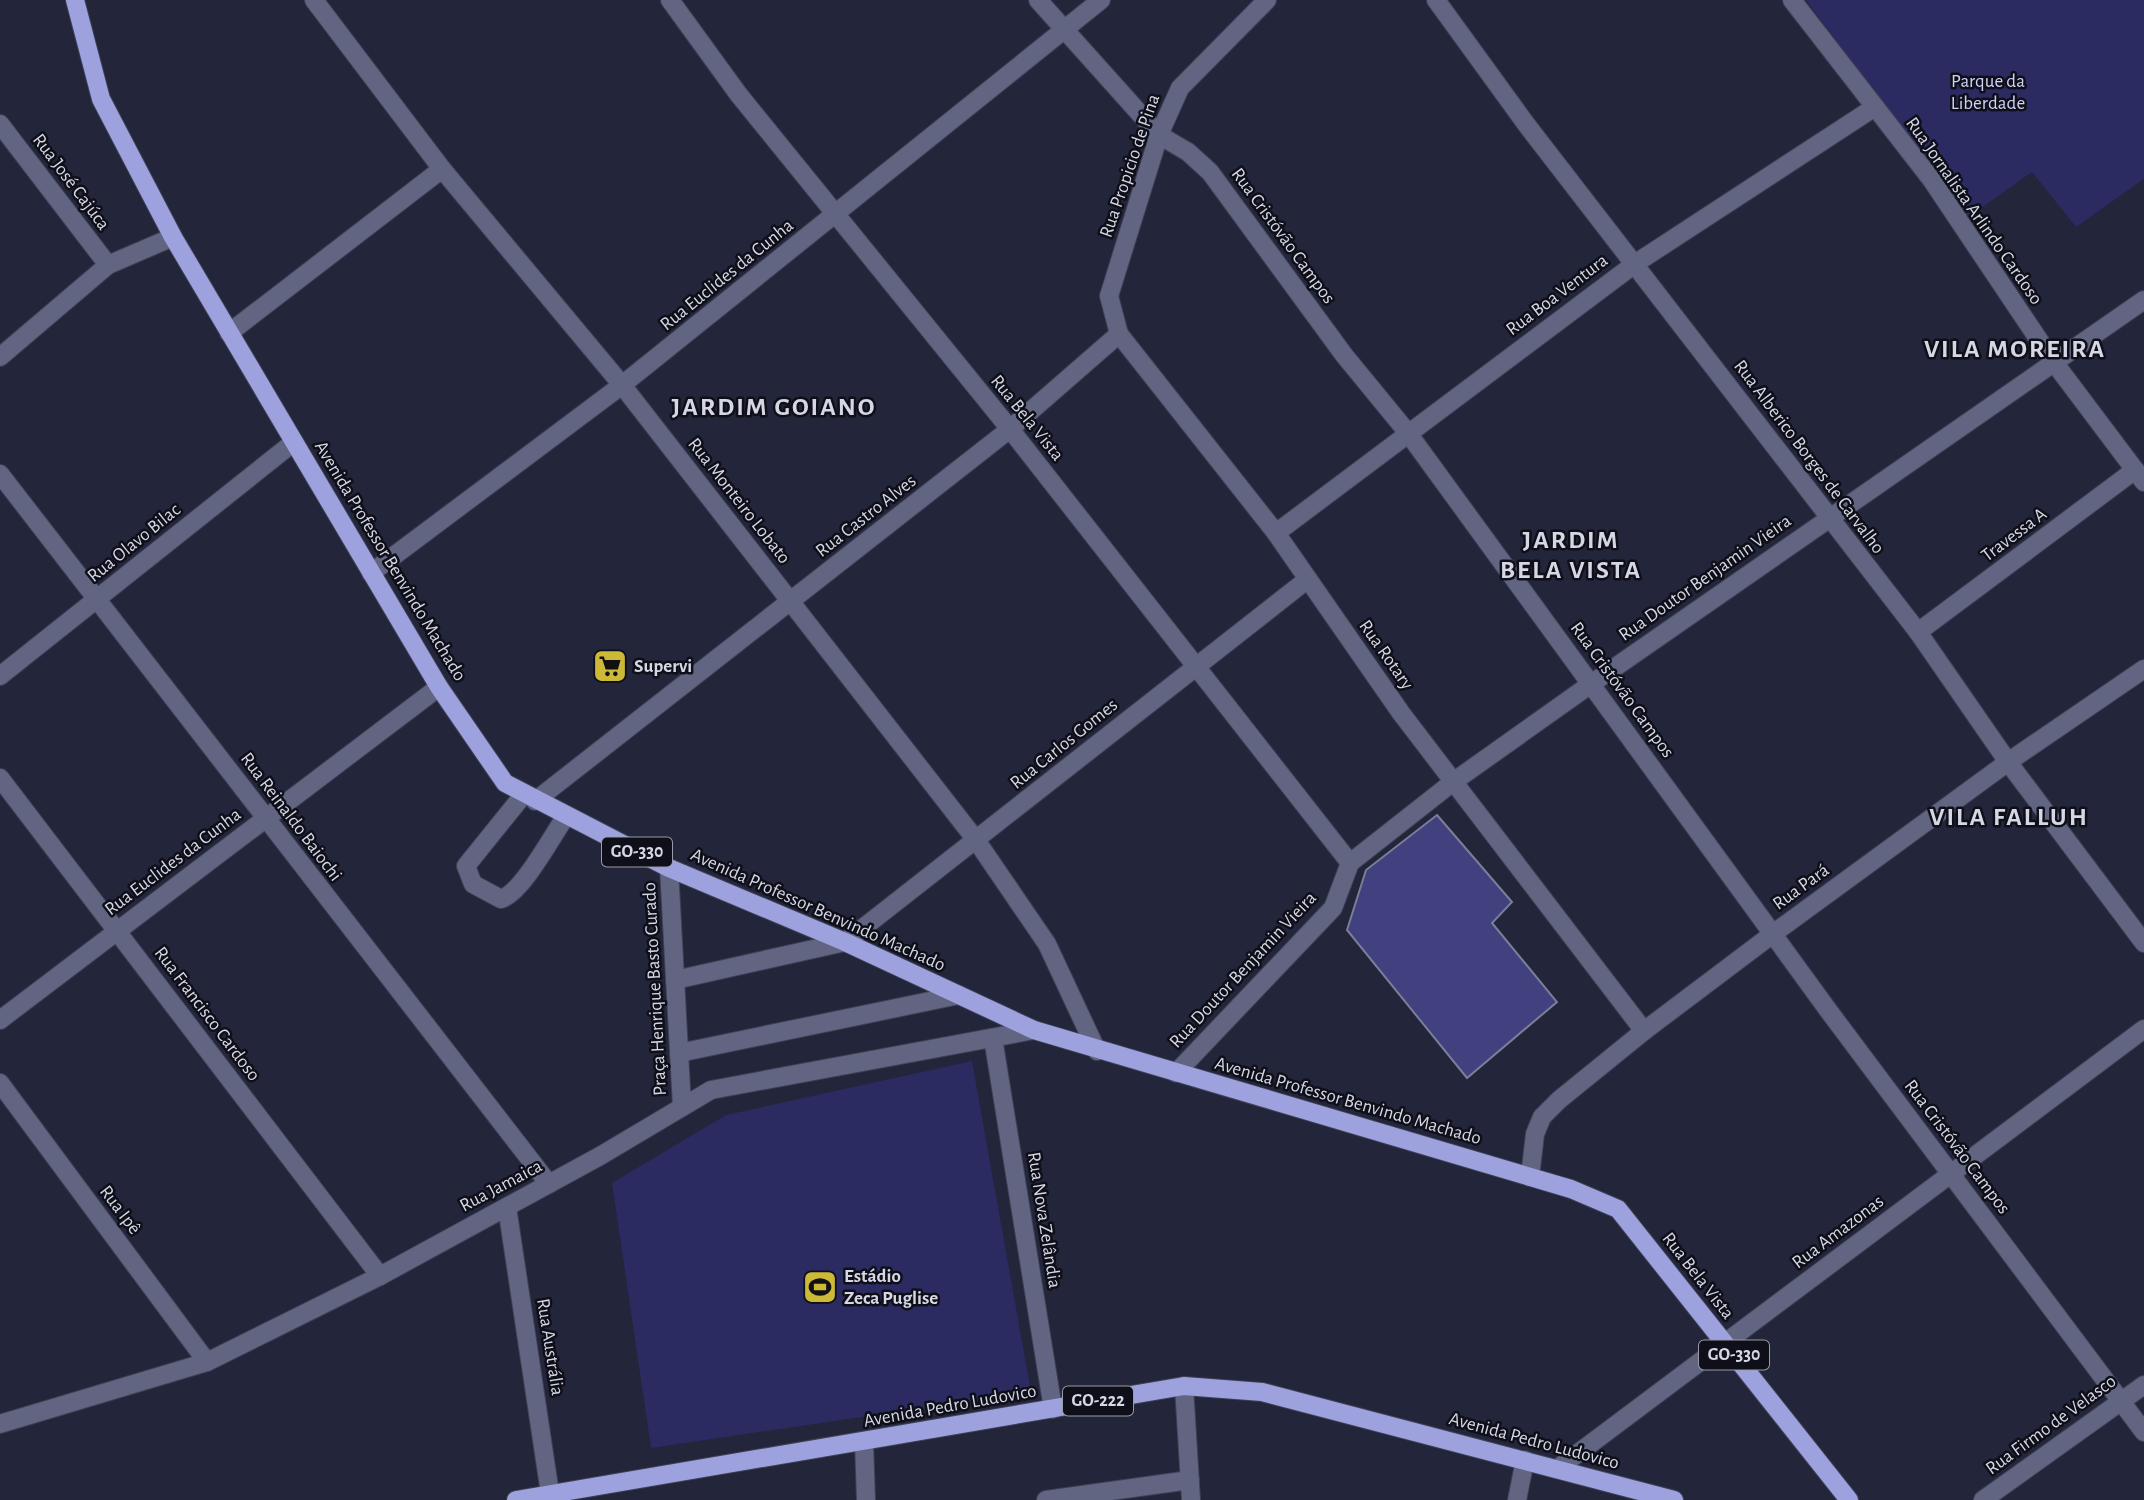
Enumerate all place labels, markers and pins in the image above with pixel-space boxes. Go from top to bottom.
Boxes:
supermarket icon: Supervi [591,647,629,685]
place label: Supervi [634,657,692,676]
place label: Estádio Zeca Puglise [844,1267,938,1308]
sports icon: Estádio Zeca Puglise [801,1268,839,1306]

